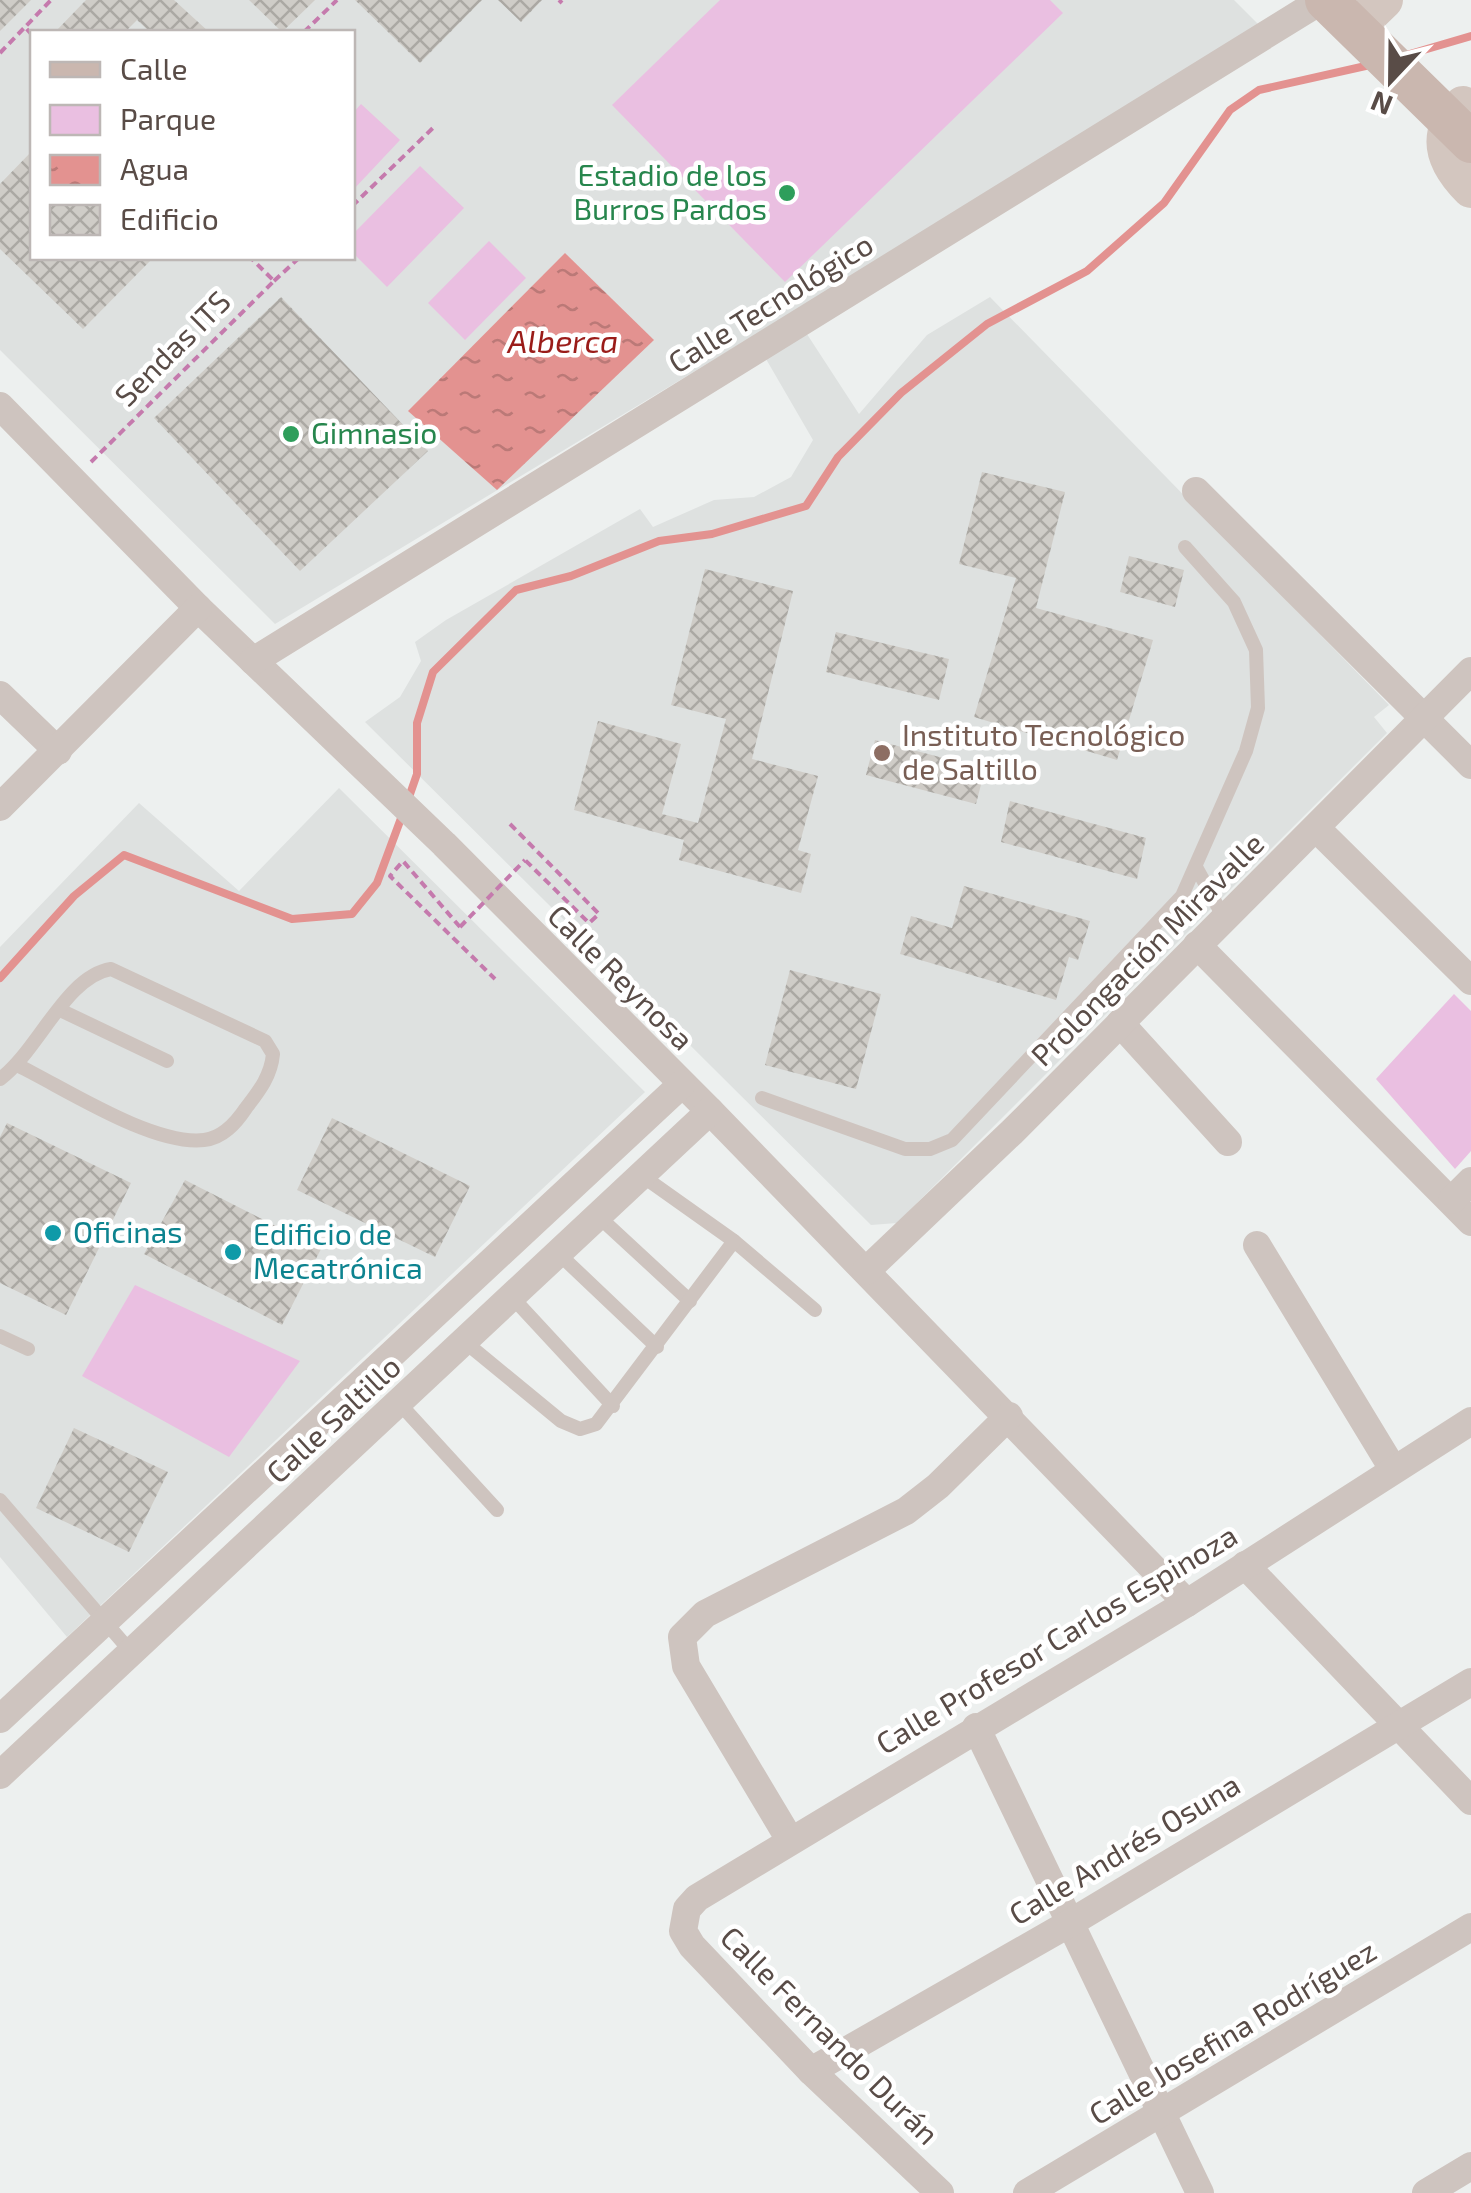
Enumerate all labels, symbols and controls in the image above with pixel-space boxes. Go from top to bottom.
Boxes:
legend [30,30,355,260]
north arrow [1341,30,1441,130]
text: Calle [120,50,188,86]
text: N [1366,85,1397,124]
text: Parque [120,100,216,136]
text: Agua [120,150,189,186]
place label: Estadio de los Burros Pardos [573,156,767,226]
marker: Estadio de los Burros Pardos [776,182,798,204]
text: Edificio [120,200,219,236]
street label: Calle Tecnológico [661,225,879,380]
street label: Sendas ITS [106,282,237,413]
water label: Alberca [507,321,618,359]
place label: Gimnasio [311,414,437,450]
marker: Gimnasio [280,423,302,445]
place label: Instituto Tecnológico de Saltillo [902,716,1185,786]
marker: Instituto Tecnológico de Saltillo [871,742,893,764]
street label: Prolongación Miravalle [1023,825,1271,1073]
street label: Calle Reynosa [541,896,702,1057]
place label: Oficinas [73,1213,182,1249]
place label: Edificio de Mecatrónica [253,1215,423,1285]
marker: Oficinas [42,1222,64,1244]
marker: Edificio de Mecatrónica [222,1241,244,1263]
street label: Calle Saltillo [258,1347,407,1490]
street label: Calle Profesor Carlos Espinoza [869,1516,1243,1761]
street label: Calle Andrés Osuna [1002,1765,1246,1931]
street label: Calle Fernando Durán [714,1918,947,2151]
street label: Calle Josefina Rodríguez [1082,1931,1382,2131]

